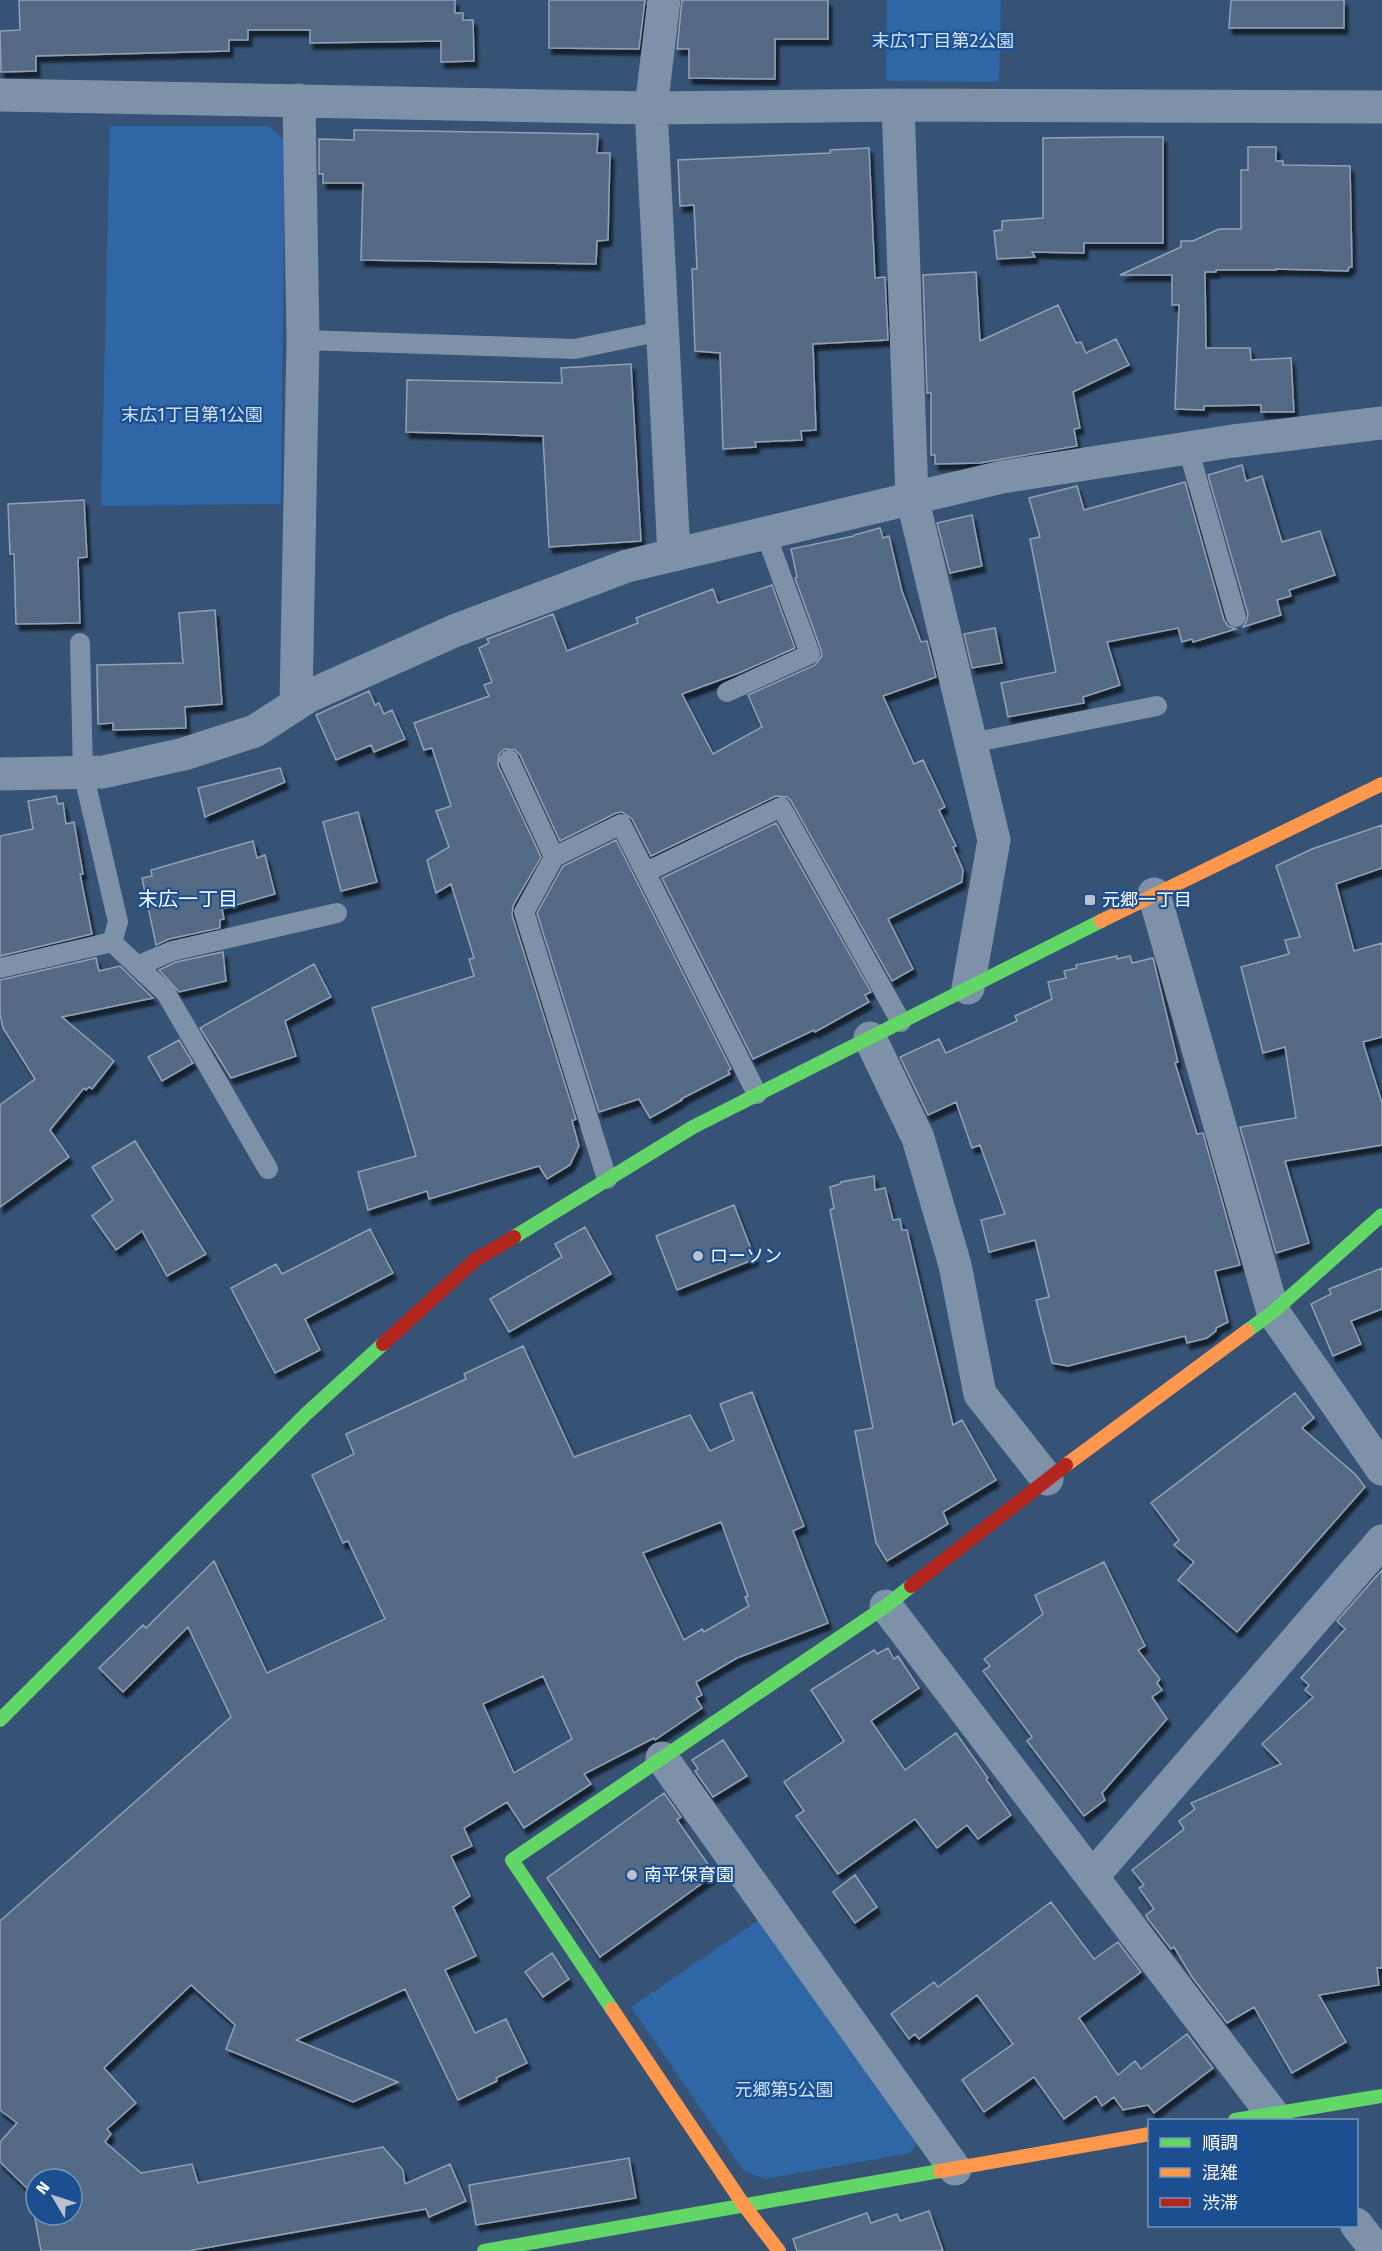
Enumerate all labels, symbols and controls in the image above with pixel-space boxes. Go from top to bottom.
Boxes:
park label: 末広1丁目第2公園 [872,30,1014,52]
park label: 末広1丁目第1公園 [121,404,263,426]
district label: 末広一丁目 [138,887,238,911]
place label: 元郷一丁目 [1102,889,1192,911]
marker: 元郷一丁目 [1083,893,1097,907]
place label: ローソン [710,1245,782,1267]
marker: ローソン [691,1249,705,1263]
place label: 南平保育園 [644,1864,734,1886]
marker: 南平保育園 [625,1868,639,1882]
park label: 元郷第5公園 [734,2079,834,2101]
legend [1148,2119,1358,2227]
text: 順調 [1202,2132,1238,2154]
text: 混雑 [1202,2162,1238,2184]
north arrow [24,2167,84,2227]
text: N [32,2178,53,2198]
text: 渋滞 [1202,2192,1238,2214]

